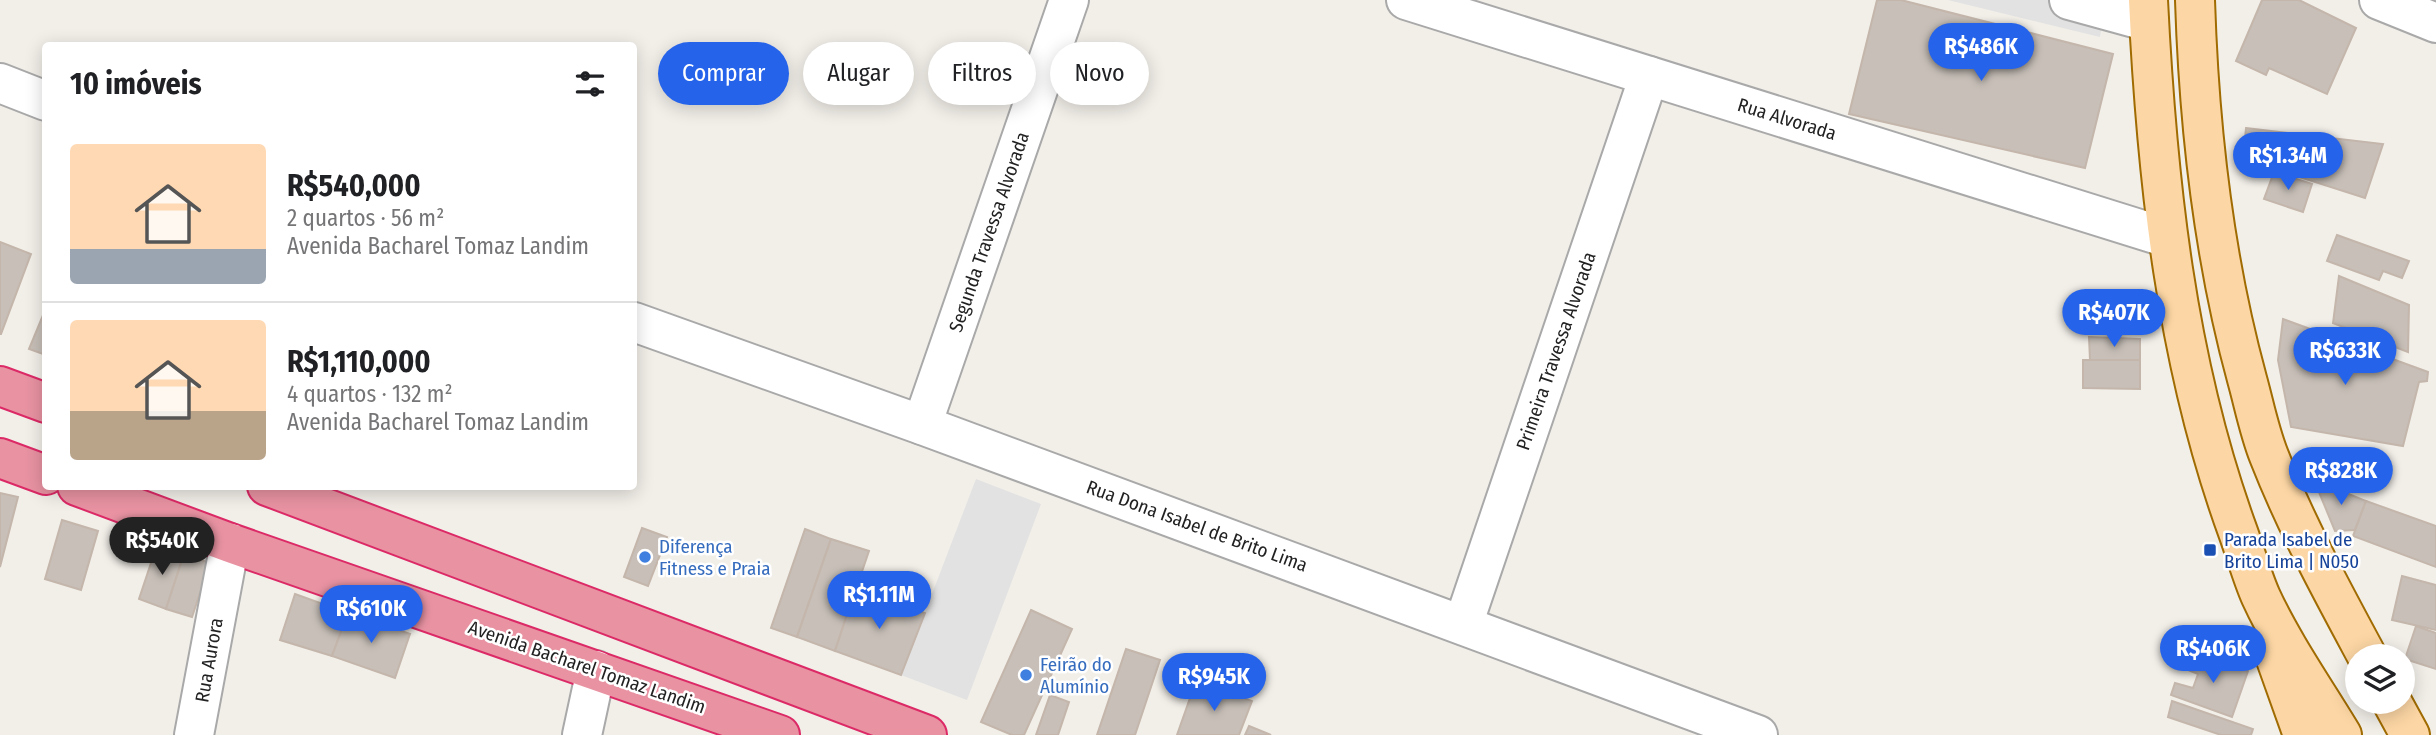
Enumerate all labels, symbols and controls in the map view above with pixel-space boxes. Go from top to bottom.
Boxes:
pin: R$486K [1924,24,2038,83]
text: R$486K [1944,32,2018,60]
chip: Comprar [658,42,789,105]
chip: Alugar [803,42,914,105]
chip: Filtros [928,42,1036,105]
chip: Novo [1050,42,1149,105]
icon: filters [571,65,609,103]
text: 10 imóveis [70,66,202,102]
street label: Rua Alvorada [1735,93,1839,145]
street label: Segunda Travessa Alvorada [944,129,1034,335]
pin: R$1.34M [2223,132,2353,192]
text: R$1.34M [2249,141,2327,169]
text: R$540,000 [287,168,421,204]
icon: home [126,172,210,256]
text: 2 quartos · 56 m² [287,204,444,232]
text: Avenida Bacharel Tomaz Landim [287,232,589,260]
street label: Primeira Travessa Alvorada [1511,249,1601,453]
pin: R$407K [2057,290,2171,349]
text: R$407K [2078,298,2150,326]
pin: R$633K [2288,328,2402,387]
text: R$633K [2309,336,2381,364]
text: R$1,110,000 [287,344,431,380]
icon: home [126,348,210,432]
text: 4 quartos · 132 m² [287,380,453,408]
text: Avenida Bacharel Tomaz Landim [287,408,589,436]
pin: R$828K [2284,448,2398,507]
text: R$828K [2305,456,2377,484]
street label: Rua Dona Isabel de Brito Lima [1083,475,1311,577]
pin: R$540K [105,518,219,577]
text: R$540K [125,526,199,554]
place label: Parada Isabel de Brito Lima | N050 [2224,528,2359,573]
place label: Diferença Fitness e Praia [659,535,770,580]
marker: Parada Isabel de Brito Lima | N050 [2202,542,2218,558]
marker: Diferença Fitness e Praia [637,549,653,565]
pin: R$1.11M [814,572,944,631]
text: R$1.11M [843,580,915,608]
pin: R$610K [314,586,428,645]
text: R$610K [336,594,406,622]
street label: Rua Aurora [190,616,228,704]
street label: Avenida Bacharel Tomaz Landim [465,616,709,718]
pin: R$406K [2156,626,2270,685]
text: R$406K [2176,634,2250,662]
map controls [2345,644,2415,714]
button: layers [2345,644,2415,714]
place label: Feirão do Alumínio [1040,653,1112,698]
pin: R$945K [1157,654,1271,713]
text: R$945K [1178,662,1250,690]
marker: Feirão do Alumínio [1018,667,1034,683]

